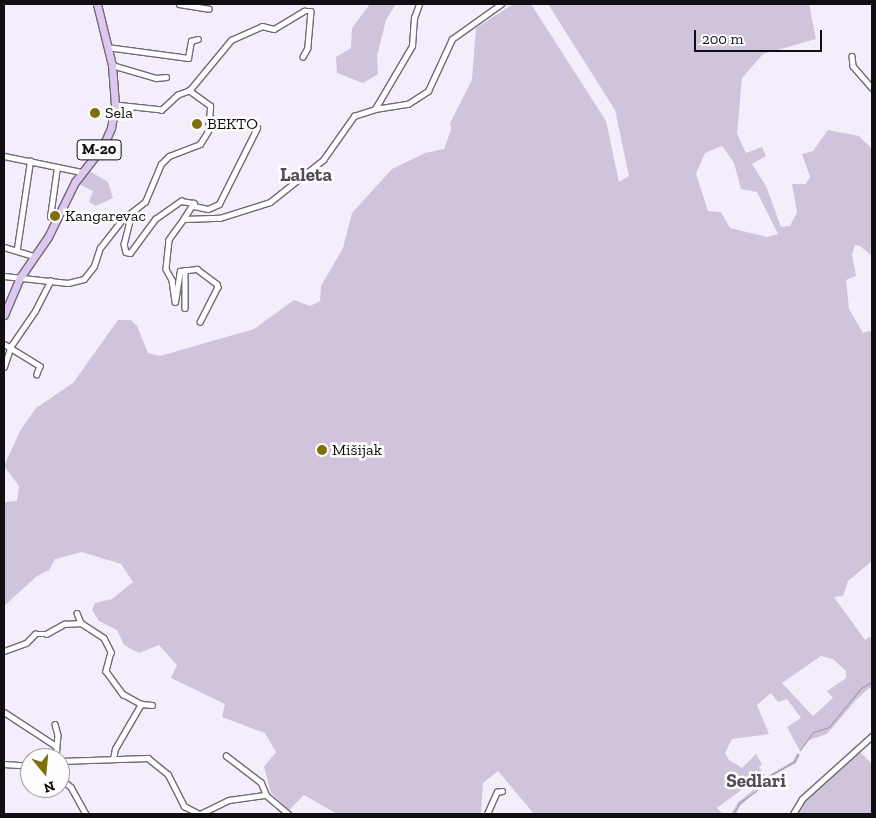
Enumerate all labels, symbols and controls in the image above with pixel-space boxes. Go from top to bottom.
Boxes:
scale bar [696,20,824,52]
text: 200 m [702,30,743,48]
place label: Sela [105,103,133,123]
marker: Sela [89,107,101,119]
place label: BEKTO [207,114,258,134]
marker: BEKTO [191,118,203,130]
road number: M-20 [76,138,122,162]
district label: Laleta [280,164,332,186]
place label: Kangarevac [65,206,146,226]
marker: Kangarevac [49,210,61,222]
place label: Mišijak [332,440,382,460]
marker: Mišijak [316,444,328,456]
north arrow [20,748,70,798]
district label: Sedlari [726,770,786,792]
text: N [42,777,57,797]

